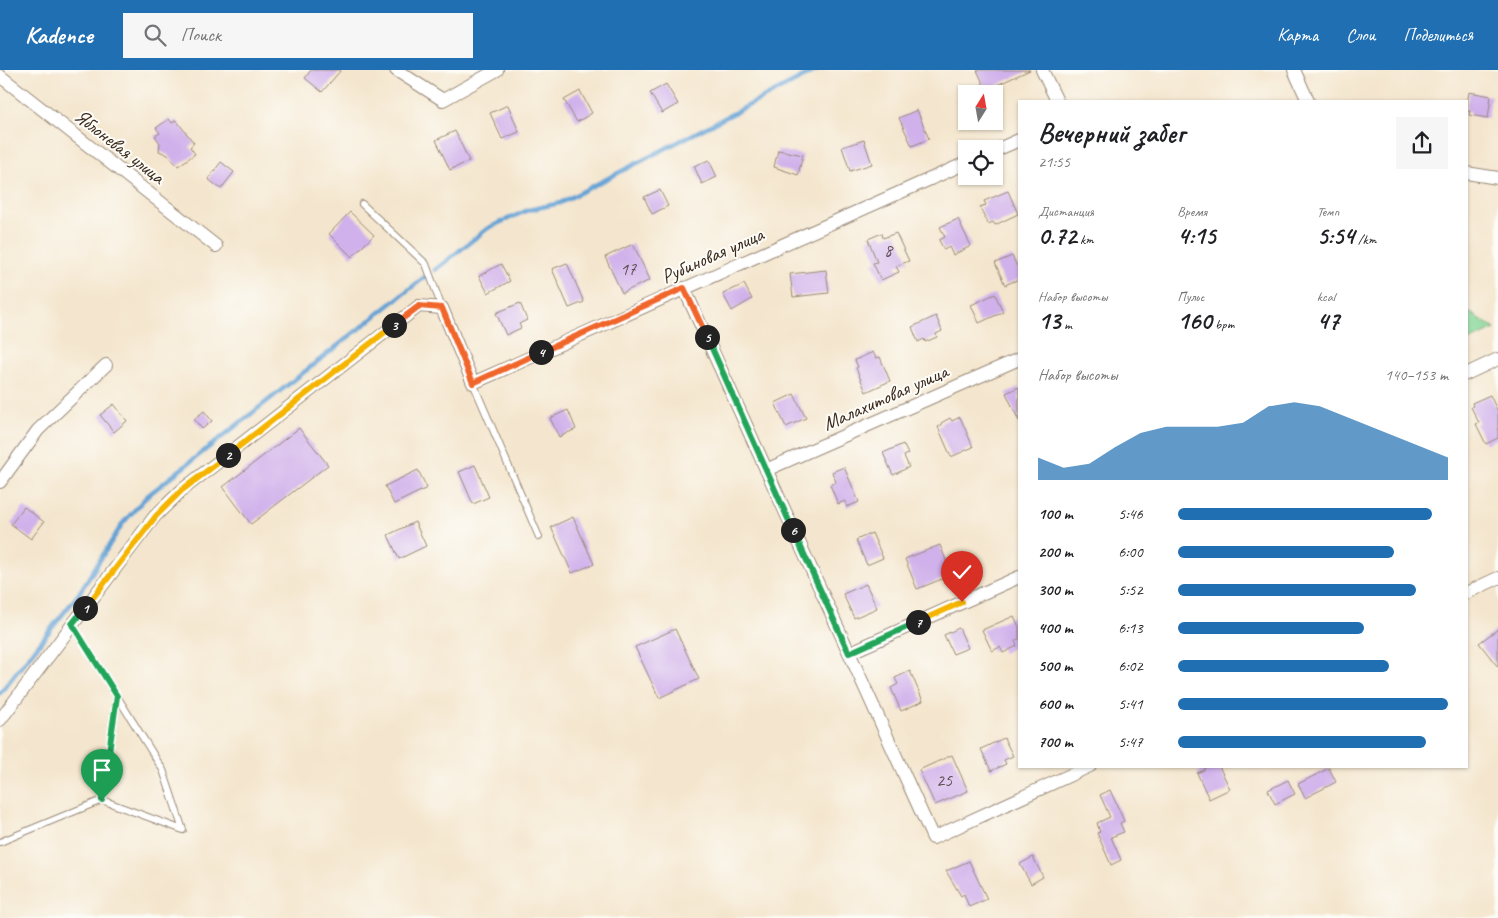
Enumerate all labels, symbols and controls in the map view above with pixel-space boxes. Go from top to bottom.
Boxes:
search box [123,13,473,58]
text: Kadence [25,20,93,50]
icon: search [141,21,169,49]
text: Поиск [181,23,221,47]
text: Карта [1277,24,1318,46]
text: Слои [1346,24,1375,46]
text: Поделиться [1403,24,1473,46]
north arrow [958,85,1002,130]
map controls [958,85,1003,185]
street label: Яблоневая улица [70,103,171,190]
text: Вечерний забег [1038,115,1185,150]
button: share [1396,117,1448,169]
button: locate [958,140,1003,185]
text: 21:55 [1038,152,1070,172]
text: Дистанция [1038,203,1094,220]
text: Время [1177,203,1207,220]
text: Темп [1317,203,1339,220]
text: 0.72 [1038,220,1077,252]
text: 4:15 [1177,220,1216,252]
text: 5:54 [1317,220,1355,252]
street label: Рубиновая улица [657,221,769,289]
text: km [1077,231,1094,248]
text: /km [1355,231,1376,248]
house number: 8 [884,239,894,261]
house number: 17 [620,258,637,280]
text: Набор высоты [1038,288,1107,305]
text: Пульс [1177,288,1204,305]
text: kcal [1317,288,1335,305]
text: 13 [1038,305,1061,337]
text: 160 [1177,305,1212,337]
text: 47 [1317,305,1339,337]
pin: 3 [382,312,406,338]
text: m [1061,316,1072,333]
text: bpm [1212,316,1234,333]
text: 3 [391,317,398,334]
pin: 5 [694,324,720,350]
text: 5 [704,329,711,346]
pin: 4 [528,340,554,364]
text: 4 [538,344,545,361]
street label: Малахитовая улица [819,358,953,436]
text: Набор высоты [1038,365,1117,385]
text: 140–153 m [1385,365,1448,385]
pin: 2 [216,442,240,468]
text: 2 [225,447,232,464]
text: 100 m [1038,504,1073,524]
text: 5:46 [1118,504,1143,524]
pin: 6 [780,518,806,542]
text: 6 [790,522,797,539]
text: 200 m [1038,542,1073,562]
text: 6:00 [1118,542,1143,562]
pin [941,551,983,602]
icon: check [948,558,976,586]
text: 300 m [1038,580,1073,600]
text: 5:52 [1118,580,1143,600]
pin: 1 [72,596,98,620]
text: 1 [82,600,89,617]
pin: 7 [906,610,930,634]
text: 7 [915,614,922,631]
text: 400 m [1038,618,1073,638]
text: 6:13 [1118,618,1143,638]
text: 500 m [1038,656,1072,676]
text: 6:02 [1118,656,1143,676]
text: 600 m [1038,694,1073,714]
text: 5:41 [1118,694,1143,714]
text: 700 m [1038,732,1073,752]
text: 5:47 [1118,732,1143,752]
pin [81,749,123,800]
icon: arrive [88,756,116,784]
house number: 25 [936,769,953,791]

